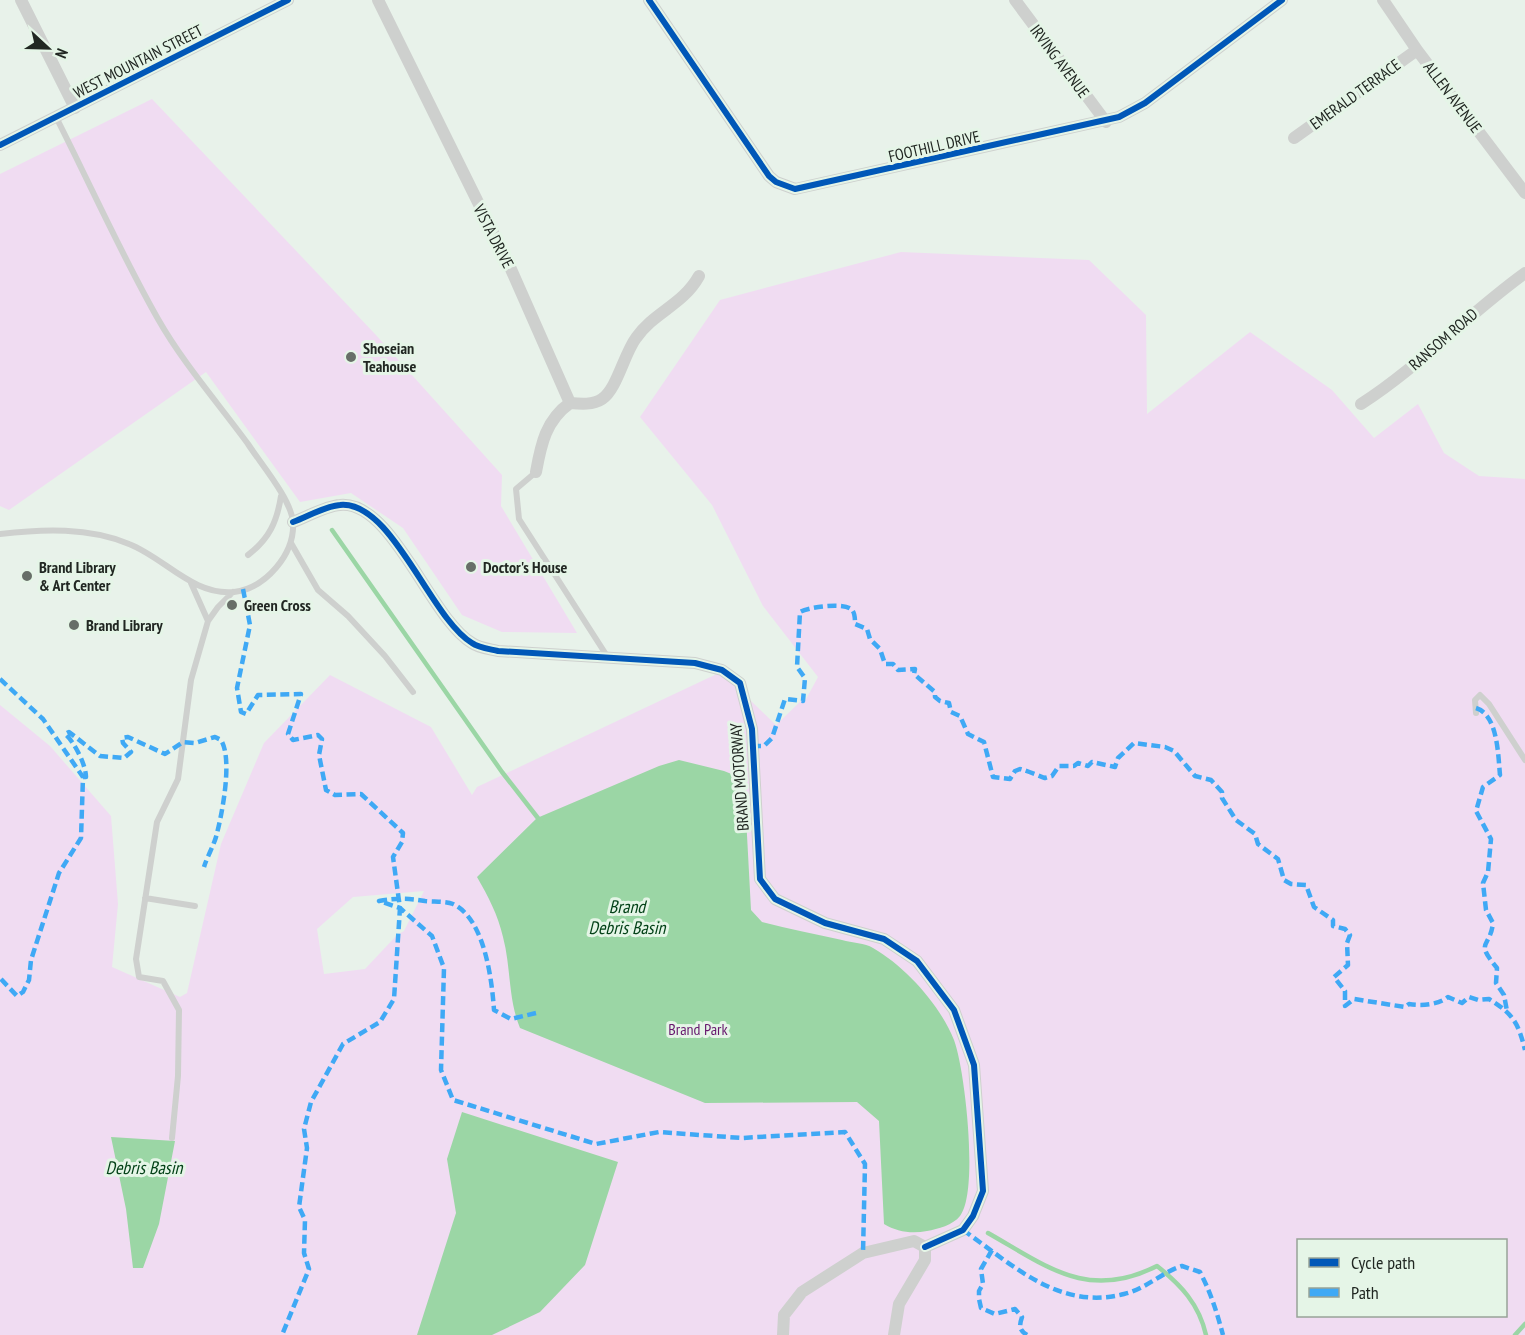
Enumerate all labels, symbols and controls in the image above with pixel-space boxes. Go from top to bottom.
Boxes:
north arrow [18,18,78,78]
street label: WEST MOUNTAIN STREET [70,20,206,102]
street label: IRVING AVENUE [1026,20,1094,102]
text: N [51,46,73,61]
street label: EMERALD TERRACE [1306,54,1404,134]
street label: ALLEN AVENUE [1420,57,1486,137]
street label: FOOTHILL DRIVE [886,126,982,166]
street label: VISTA DRIVE [469,200,519,271]
street label: RANSOM ROAD [1405,304,1481,374]
place label: Shoseian Teahouse [363,338,416,376]
marker: Shoseian Teahouse [344,350,358,364]
place label: Brand Library & Art Center [39,557,116,595]
place label: Doctor's House [483,557,567,577]
marker: Doctor's House [464,560,478,574]
marker: Brand Library & Art Center [20,569,34,583]
place label: Green Cross [244,595,311,615]
marker: Green Cross [225,598,239,612]
place label: Brand Library [86,615,163,635]
marker: Brand Library [67,618,81,632]
street label: BRAND MOTORWAY [725,722,753,832]
water label: Brand Debris Basin [588,895,667,939]
park label: Brand Park [668,1019,729,1039]
water label: Debris Basin [105,1156,184,1179]
legend [1297,1239,1507,1317]
text: Cycle path [1351,1251,1415,1274]
text: Path [1351,1281,1379,1304]

